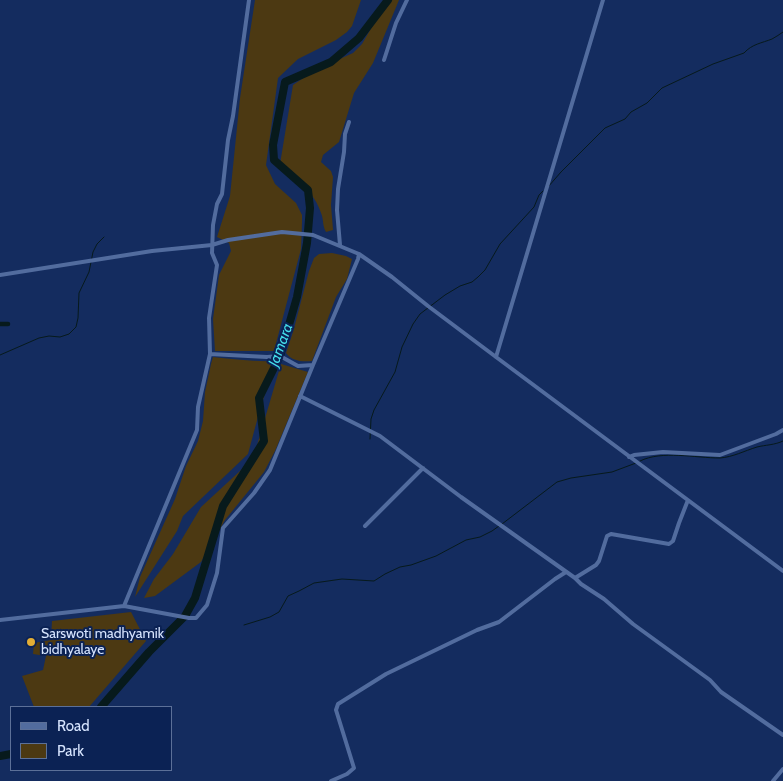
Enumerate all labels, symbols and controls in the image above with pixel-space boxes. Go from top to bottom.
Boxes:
water label: Jamara [265,321,297,369]
place label: Sarswoti madhyamik bidhyalaye [41,626,164,658]
marker: Sarswoti madhyamik bidhyalaye [25,636,37,648]
legend [10,706,172,771]
text: Road [57,717,90,735]
text: Park [57,742,84,760]

